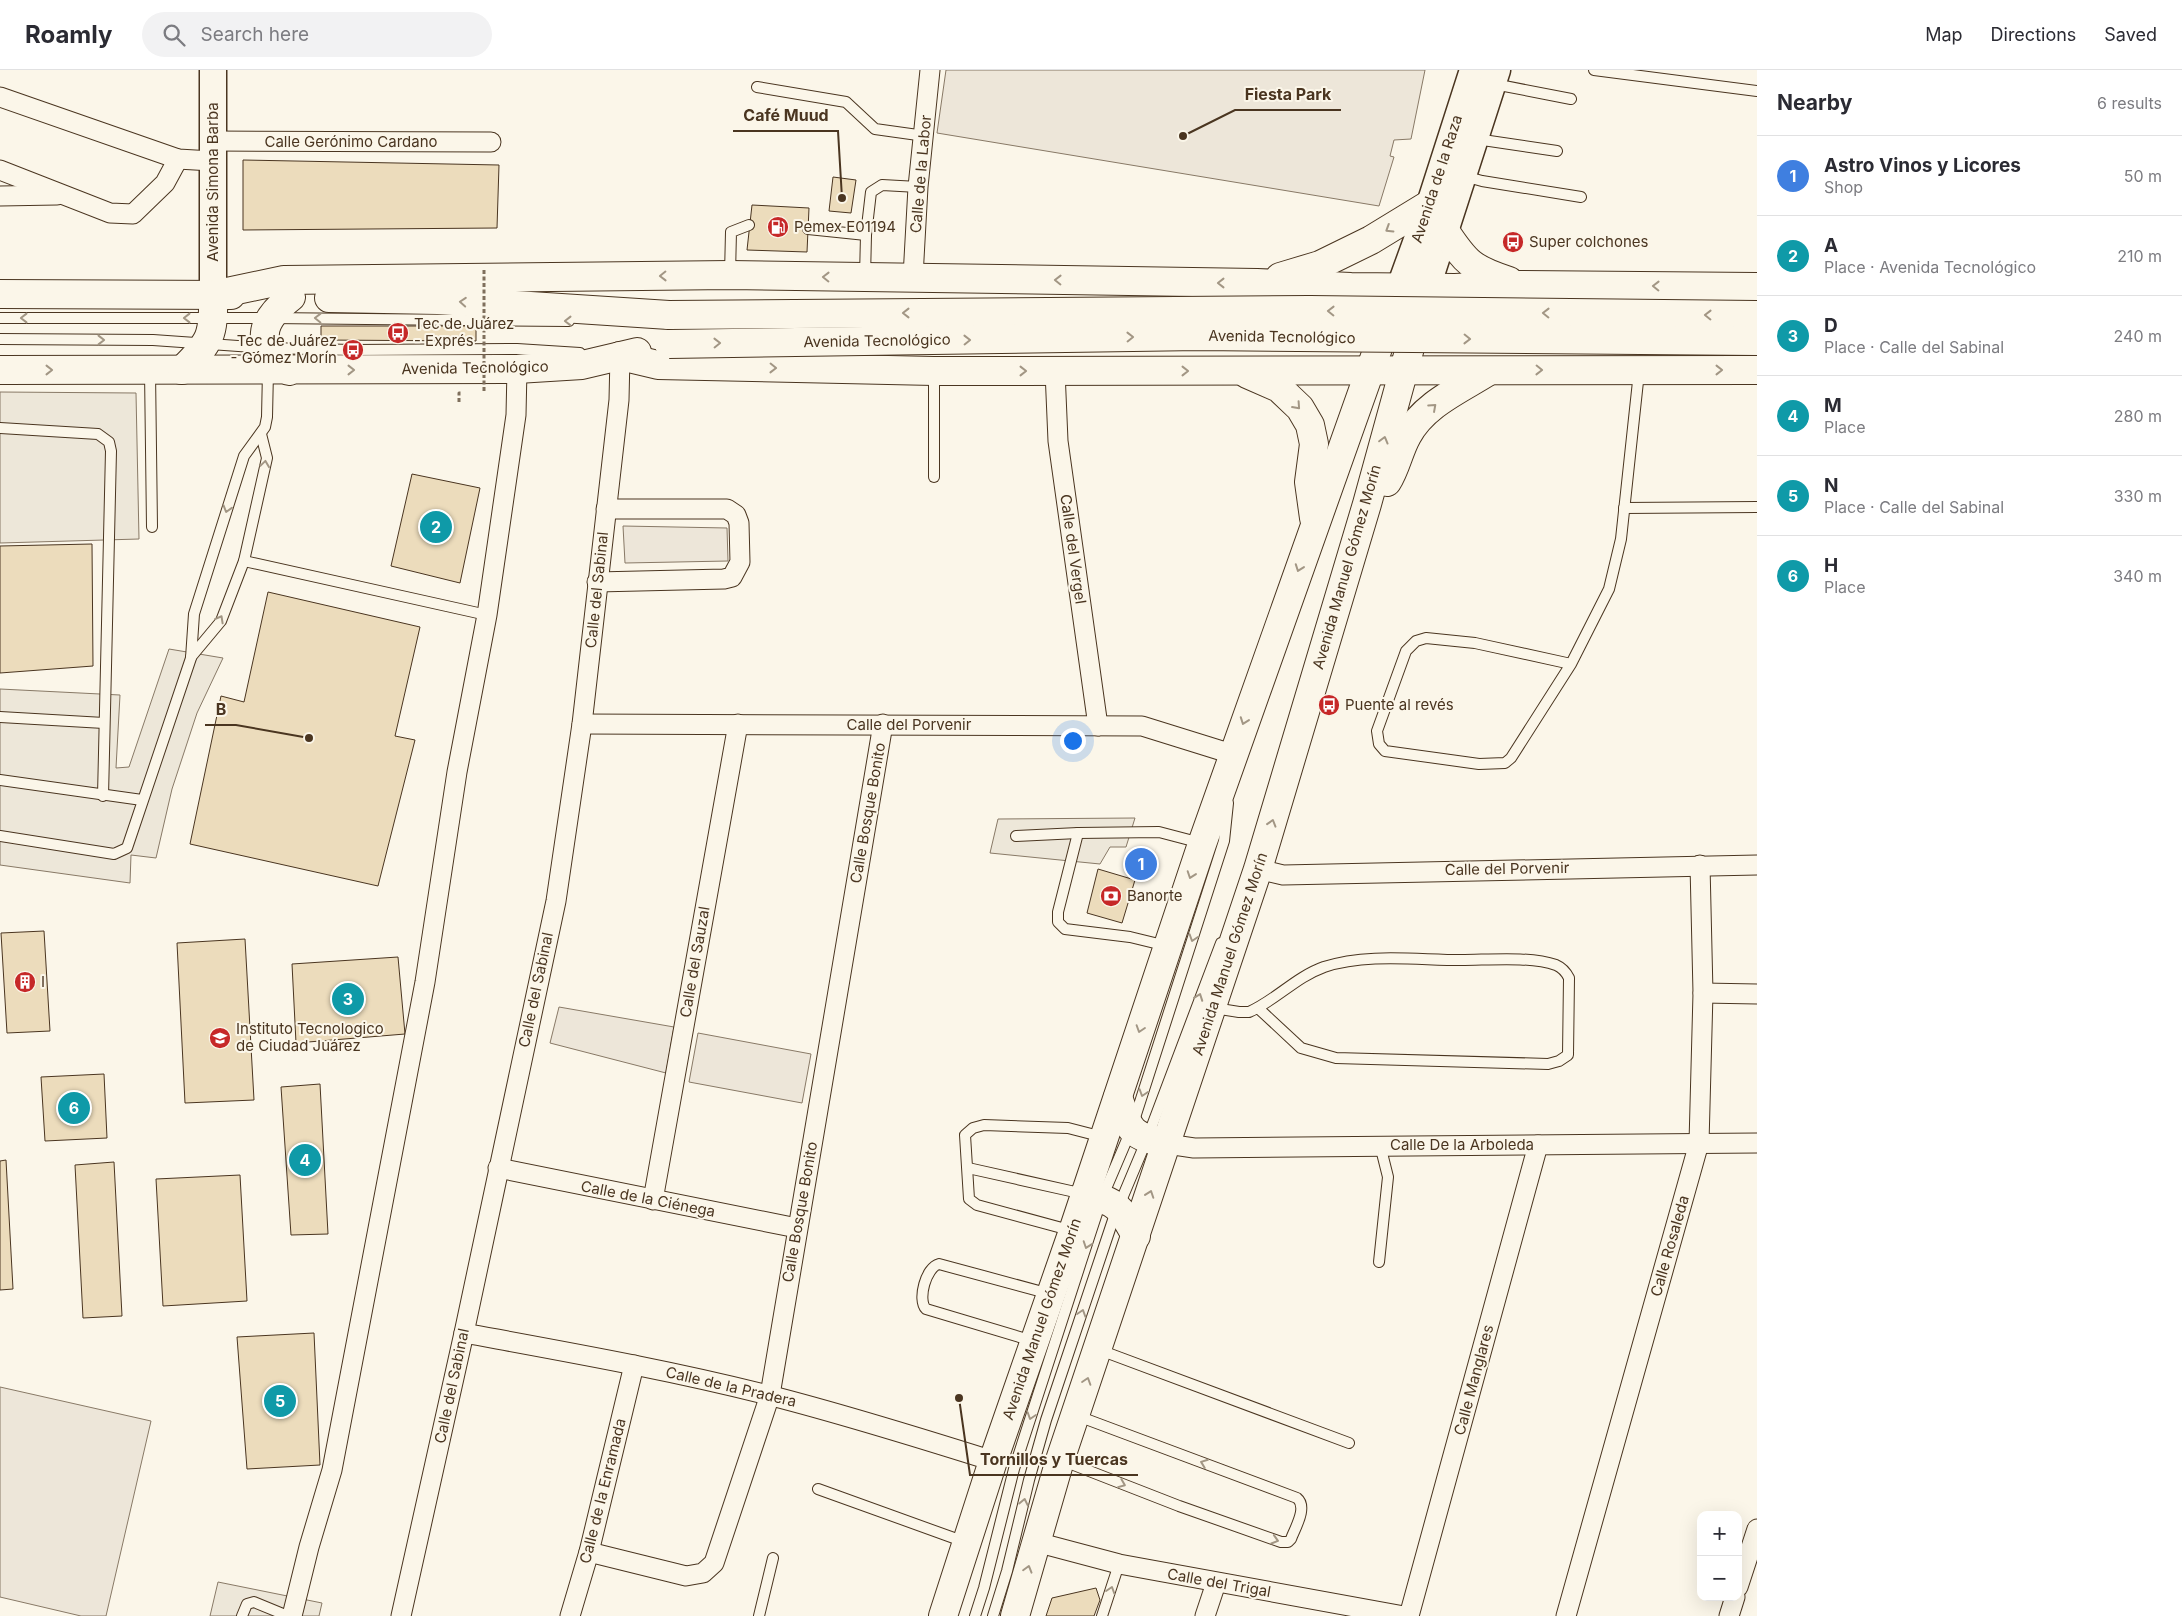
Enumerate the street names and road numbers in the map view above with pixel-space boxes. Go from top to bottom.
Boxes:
street label: Avenida Simona Barba [203,102,222,262]
street label: Avenida de la Raza [1407,112,1466,245]
street label: Calle de la Labor [906,114,935,234]
street label: Calle Gerónimo Cardano [264,132,438,151]
street label: Avenida Tecnológico [1208,326,1356,347]
street label: Avenida Tecnológico [803,330,951,351]
street label: Avenida Tecnológico [401,357,549,378]
street label: Avenida Manuel Gómez Morín [1308,462,1385,671]
street label: Calle del Vergel [1056,493,1091,605]
street label: Calle del Sabinal [581,531,612,649]
street label: Calle del Porvenir [847,715,972,734]
street label: Calle Bosque Bonito [846,741,889,885]
street label: Avenida Manuel Gómez Morín [1188,850,1271,1058]
street label: Calle del Porvenir [1444,858,1570,879]
street label: Calle del Sauzal [675,905,714,1019]
street label: Calle del Sabinal [514,931,557,1049]
street label: Calle De la Arboleda [1390,1135,1534,1154]
street label: Calle Bosque Bonito [778,1140,821,1284]
street label: Calle de la Ciénega [579,1176,717,1221]
street label: Calle Rosaleda [1646,1193,1693,1299]
street label: Avenida Manuel Gómez Morín [998,1215,1085,1422]
street label: Calle Manglares [1450,1322,1497,1437]
street label: Calle del Sabinal [430,1327,473,1445]
street label: Calle de la Pradera [664,1362,798,1411]
street label: Calle de la Enramada [575,1416,630,1566]
street label: Calle del Trigal [1166,1564,1272,1601]

